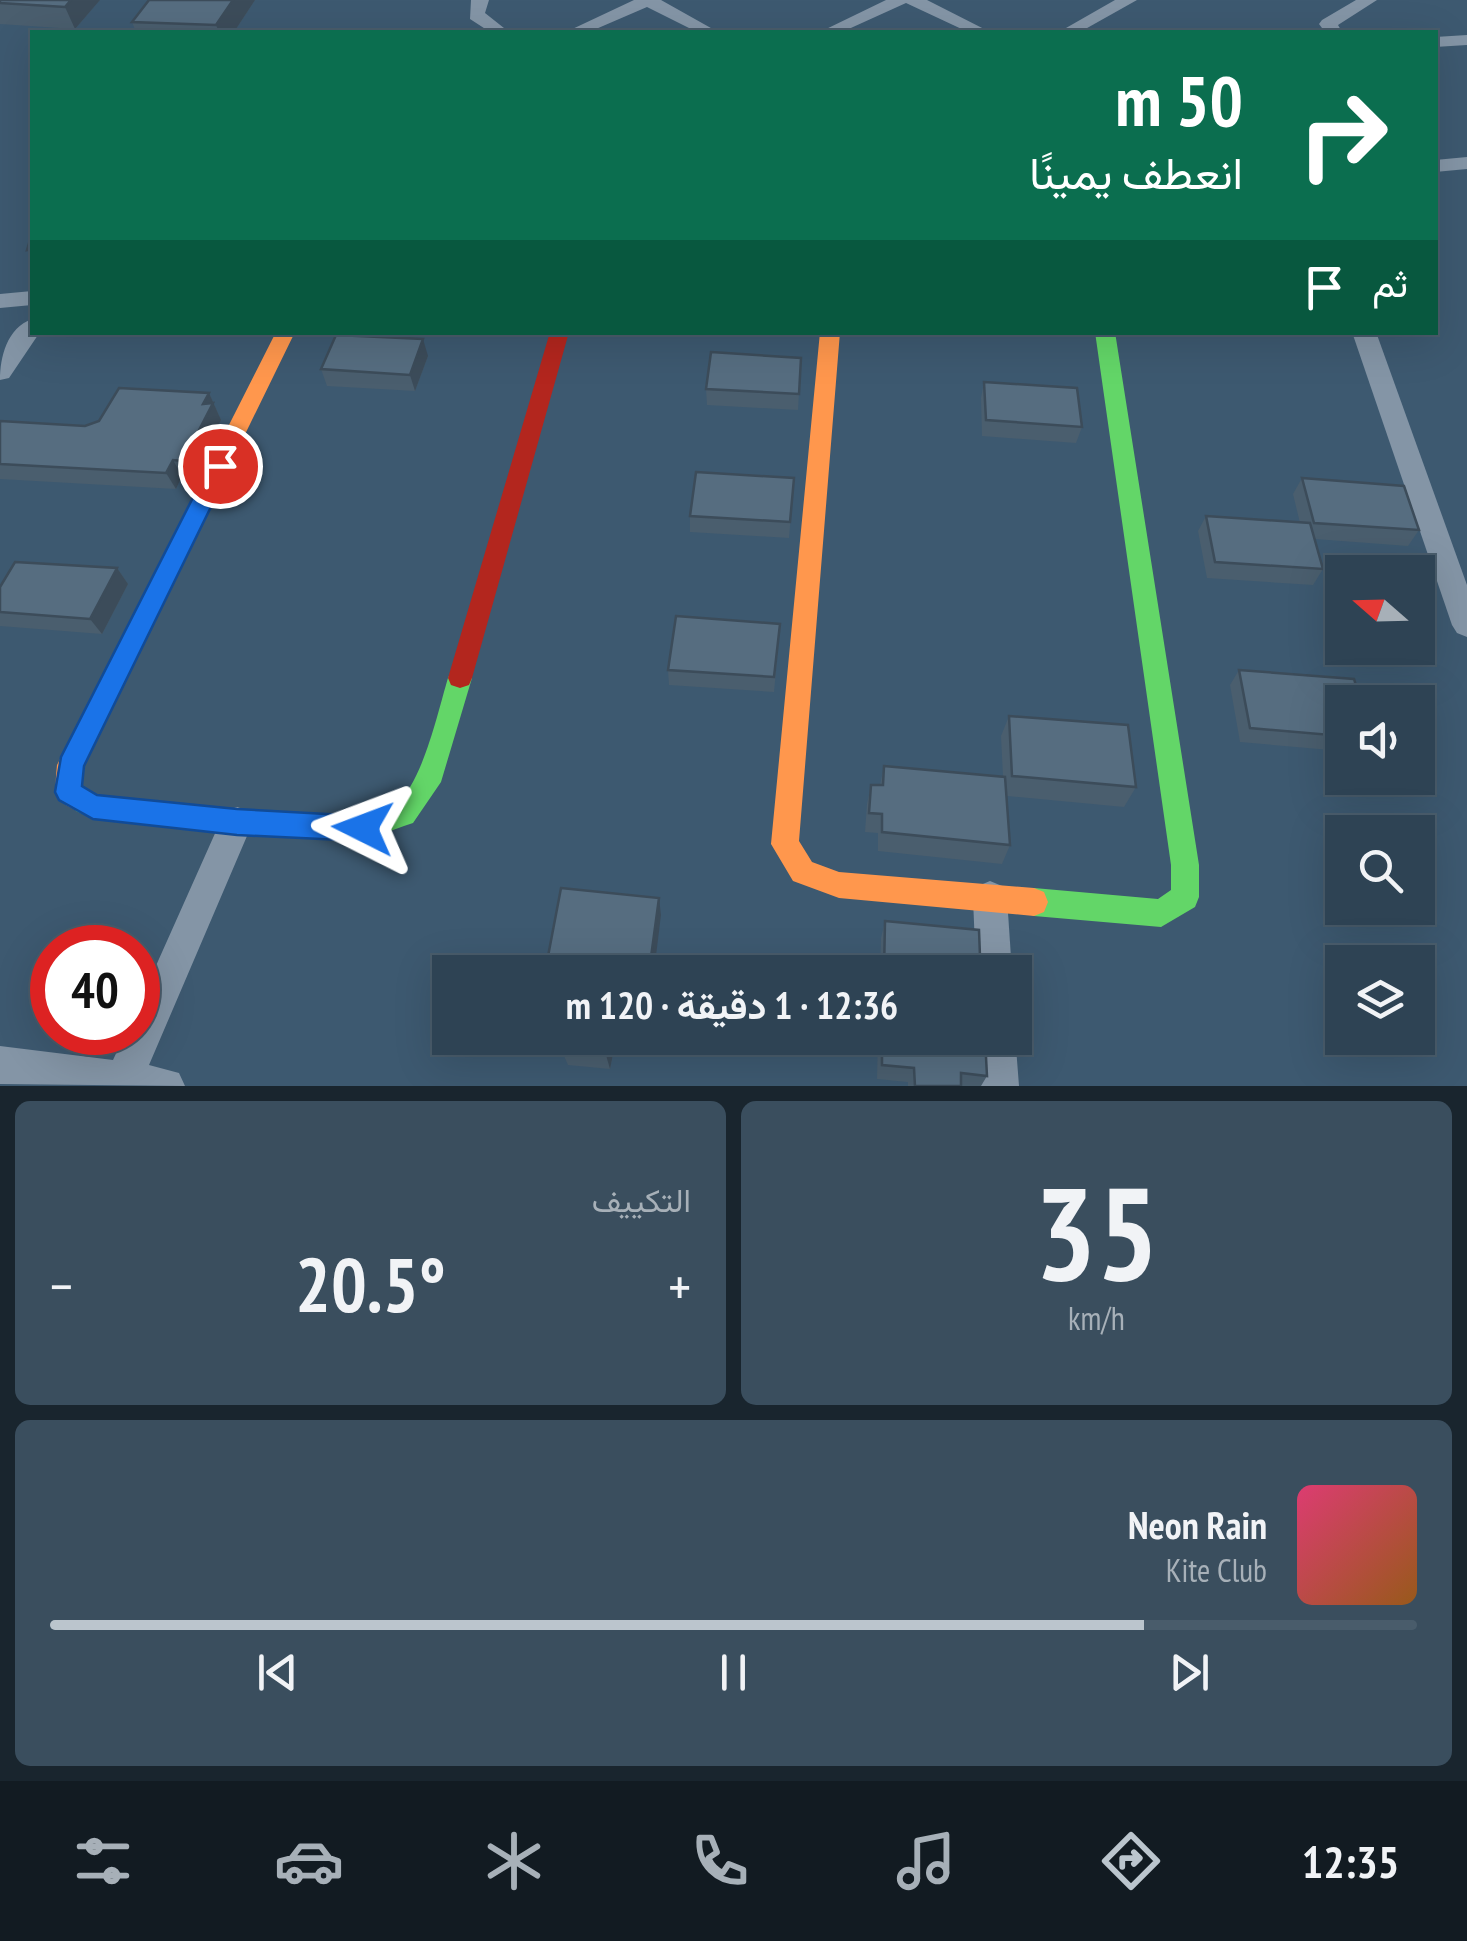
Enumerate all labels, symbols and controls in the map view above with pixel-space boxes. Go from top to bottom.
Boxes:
text: 50 m [1115,55,1243,145]
icon: right [1278,70,1408,200]
text: انعطف يمينًا [1029,143,1243,201]
text: ثم [1372,258,1408,307]
icon: arrive [1297,260,1352,315]
pin [178,424,263,509]
icon: arrive [193,439,248,494]
north arrow [1325,555,1435,665]
map controls [1325,555,1435,1055]
button: sound [1325,685,1435,795]
position arrow [311,776,415,880]
button: search [1325,815,1435,925]
speed limit sign: 40 [30,925,160,1055]
button: layers [1325,945,1435,1055]
text: 12:36 · 1 دقيقة · 120 m [566,980,898,1029]
text: 35 [1034,1148,1159,1316]
text: التكييف [592,1179,691,1221]
text: 20.5° [295,1236,446,1333]
text: − [50,1250,73,1321]
text: + [668,1250,691,1321]
text: km/h [1068,1297,1125,1339]
text: Neon Rain [1128,1500,1267,1549]
text: Kite Club [1166,1549,1267,1591]
icon: previous [250,1645,305,1700]
icon: pause [706,1645,761,1700]
icon: next [1162,1645,1217,1700]
icon: filters [68,1826,138,1896]
icon: car [274,1826,344,1896]
icon: climate [479,1826,549,1896]
icon: phone [685,1826,755,1896]
icon: music [891,1826,961,1896]
icon: directions [1096,1826,1166,1896]
text: 12:35 [1302,1832,1399,1890]

